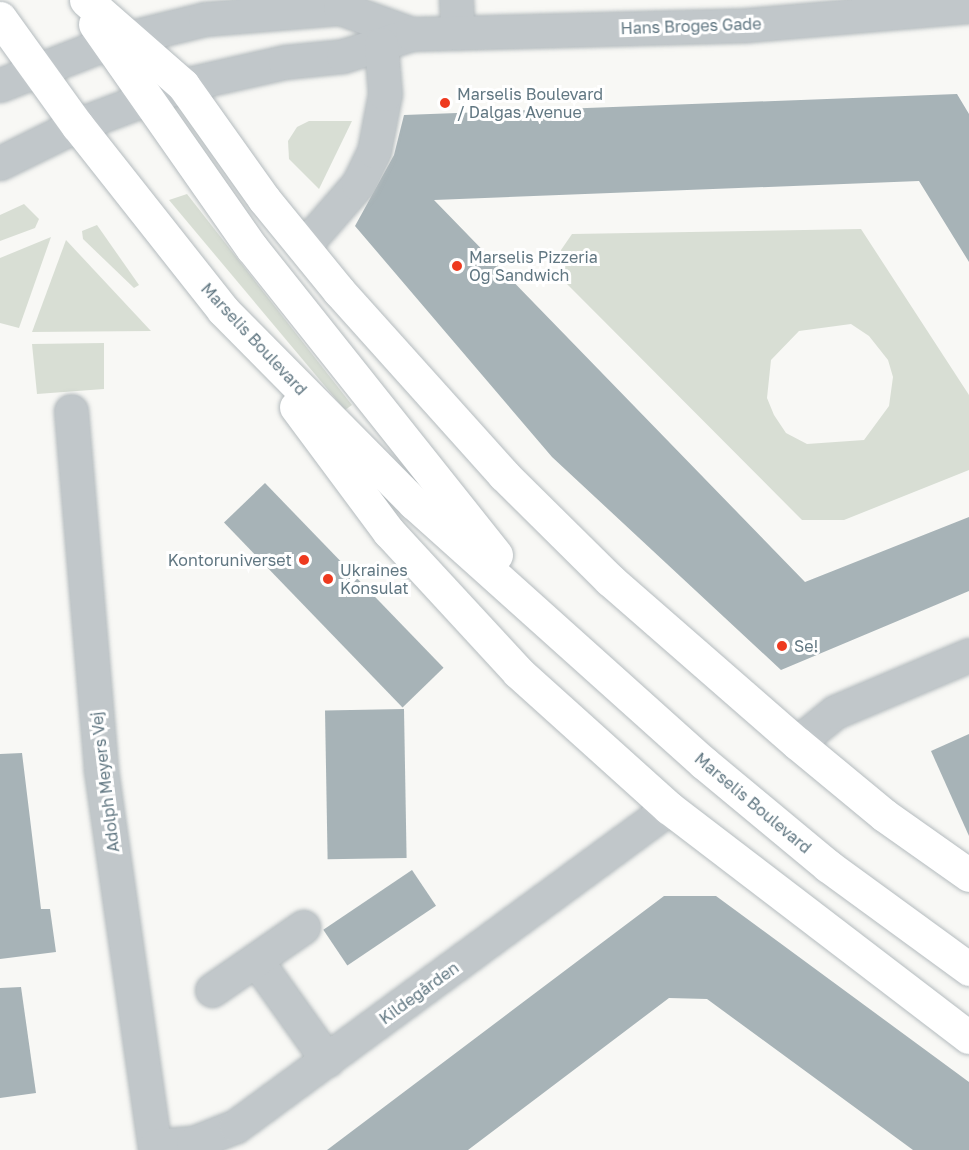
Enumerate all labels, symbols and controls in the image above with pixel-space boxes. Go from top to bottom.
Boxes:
street label: Hans Broges Gade [620,14,762,38]
place label: Marselis Boulevard / Dalgas Avenue [457,84,603,122]
marker: Marselis Boulevard / Dalgas Avenue [438,96,452,110]
place label: Marselis Pizzeria Og Sandwich [469,247,598,285]
marker: Marselis Pizzeria Og Sandwich [450,259,464,273]
street label: Marselis Boulevard [197,279,311,399]
place label: Kontoruniverset [168,550,292,570]
marker: Kontoruniverset [297,553,311,567]
place label: Ukraines Konsulat [340,560,409,598]
marker: Ukraines Konsulat [321,572,335,586]
place label: Se! [794,636,818,656]
marker: Se! [775,639,789,653]
street label: Adolph Meyers Vej [87,711,123,853]
street label: Marselis Boulevard [691,749,815,857]
street label: Kildegården [376,958,462,1028]

